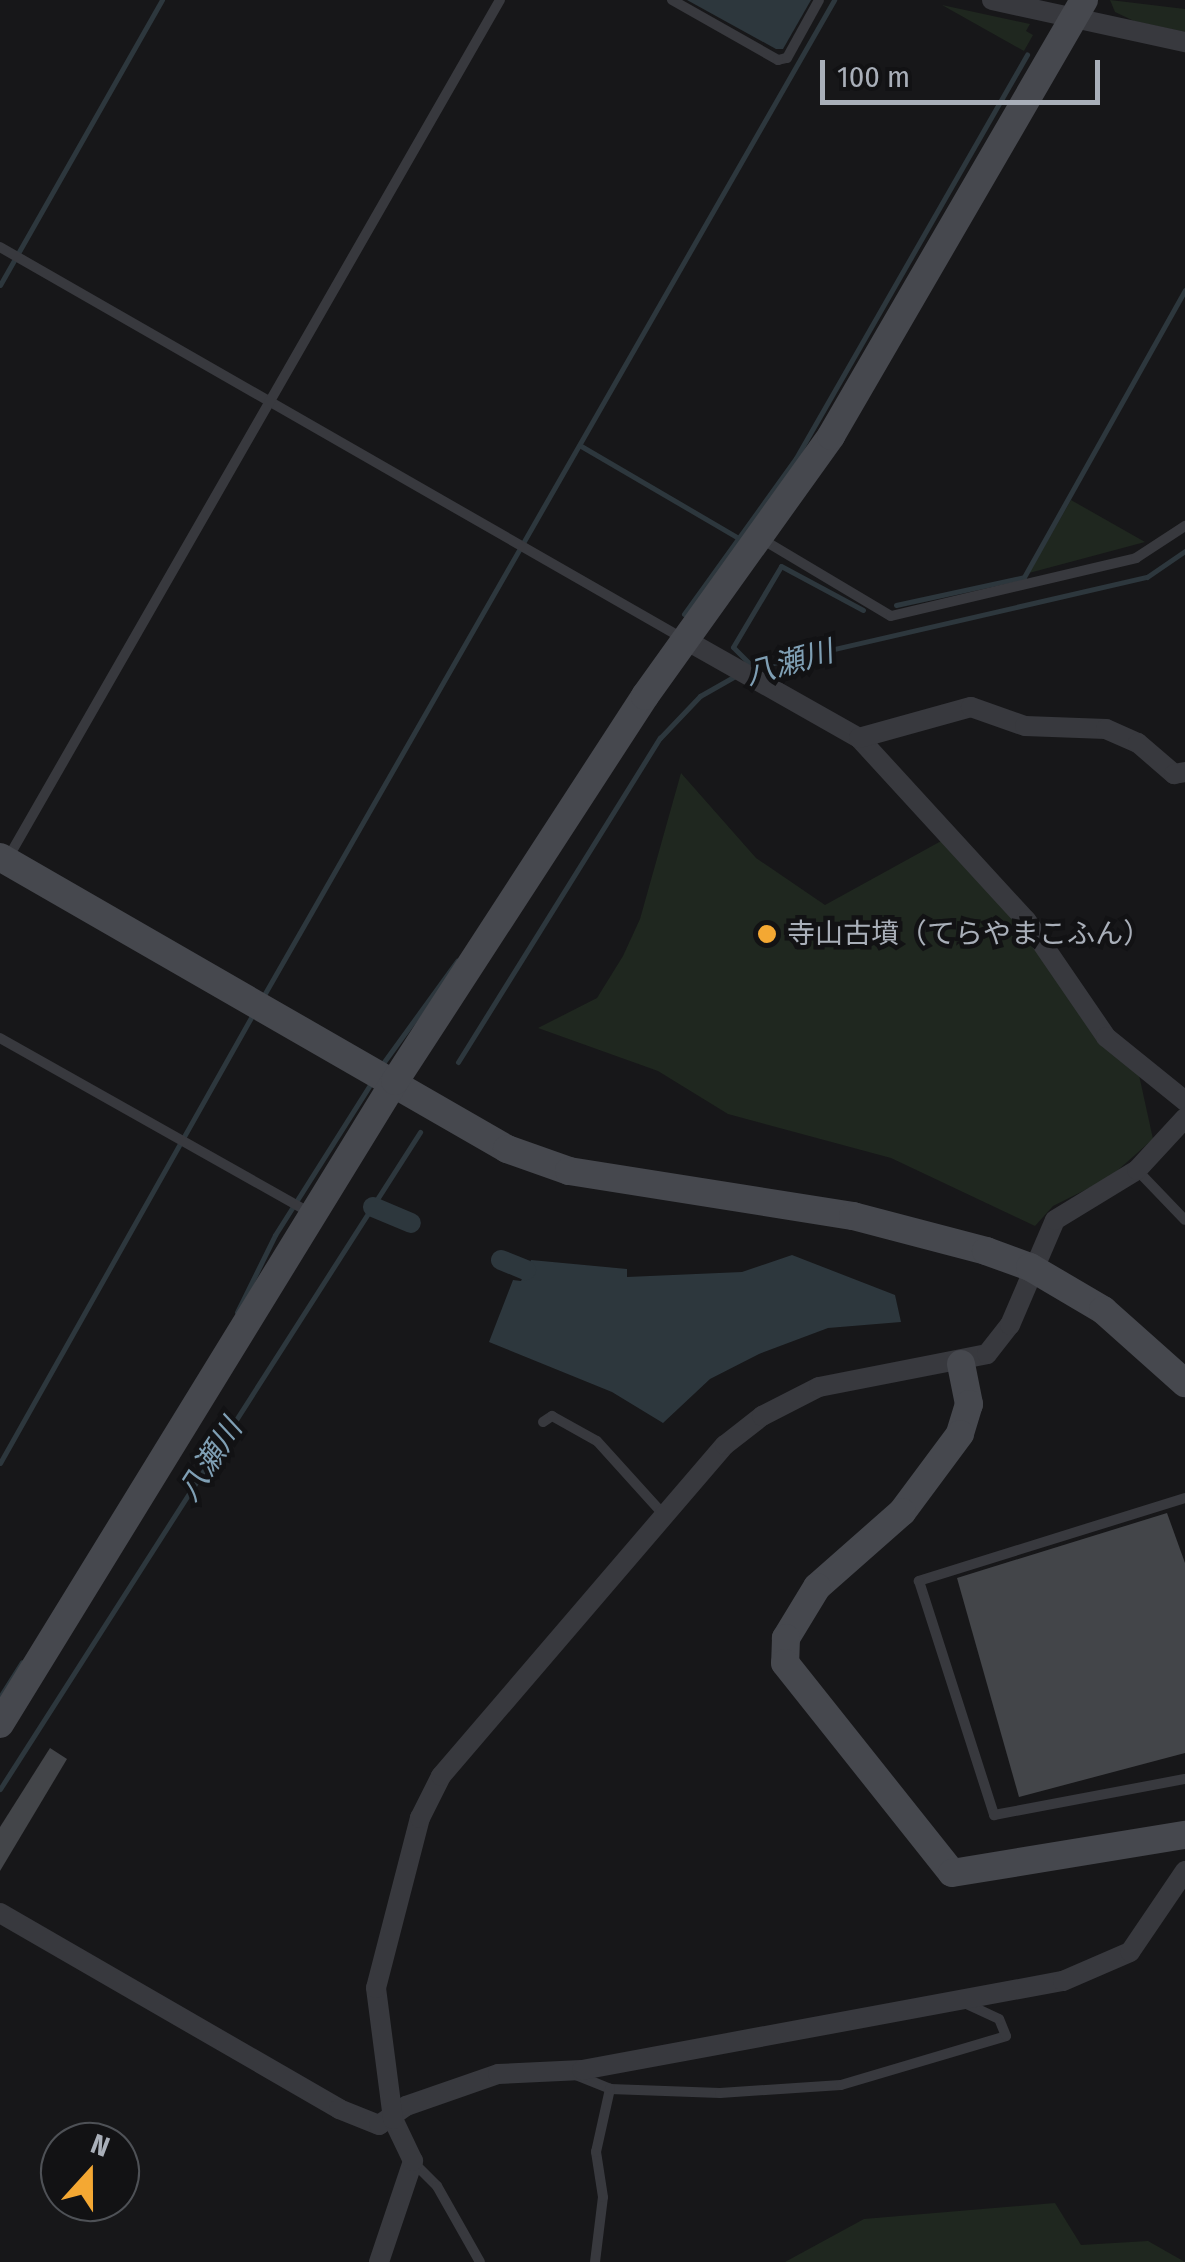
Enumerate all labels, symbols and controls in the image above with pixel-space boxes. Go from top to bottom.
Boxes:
scale bar [825,40,1105,102]
text: 100 m [837,59,910,95]
water label: 八瀬川 [741,633,837,693]
place label: 寺山古墳（てらやまこふん） [787,917,1151,951]
marker: 寺山古墳（てらやまこふん） [756,923,778,945]
water label: 八瀬川 [170,1412,250,1508]
north arrow [40,2122,140,2222]
text: N [86,2127,114,2164]

